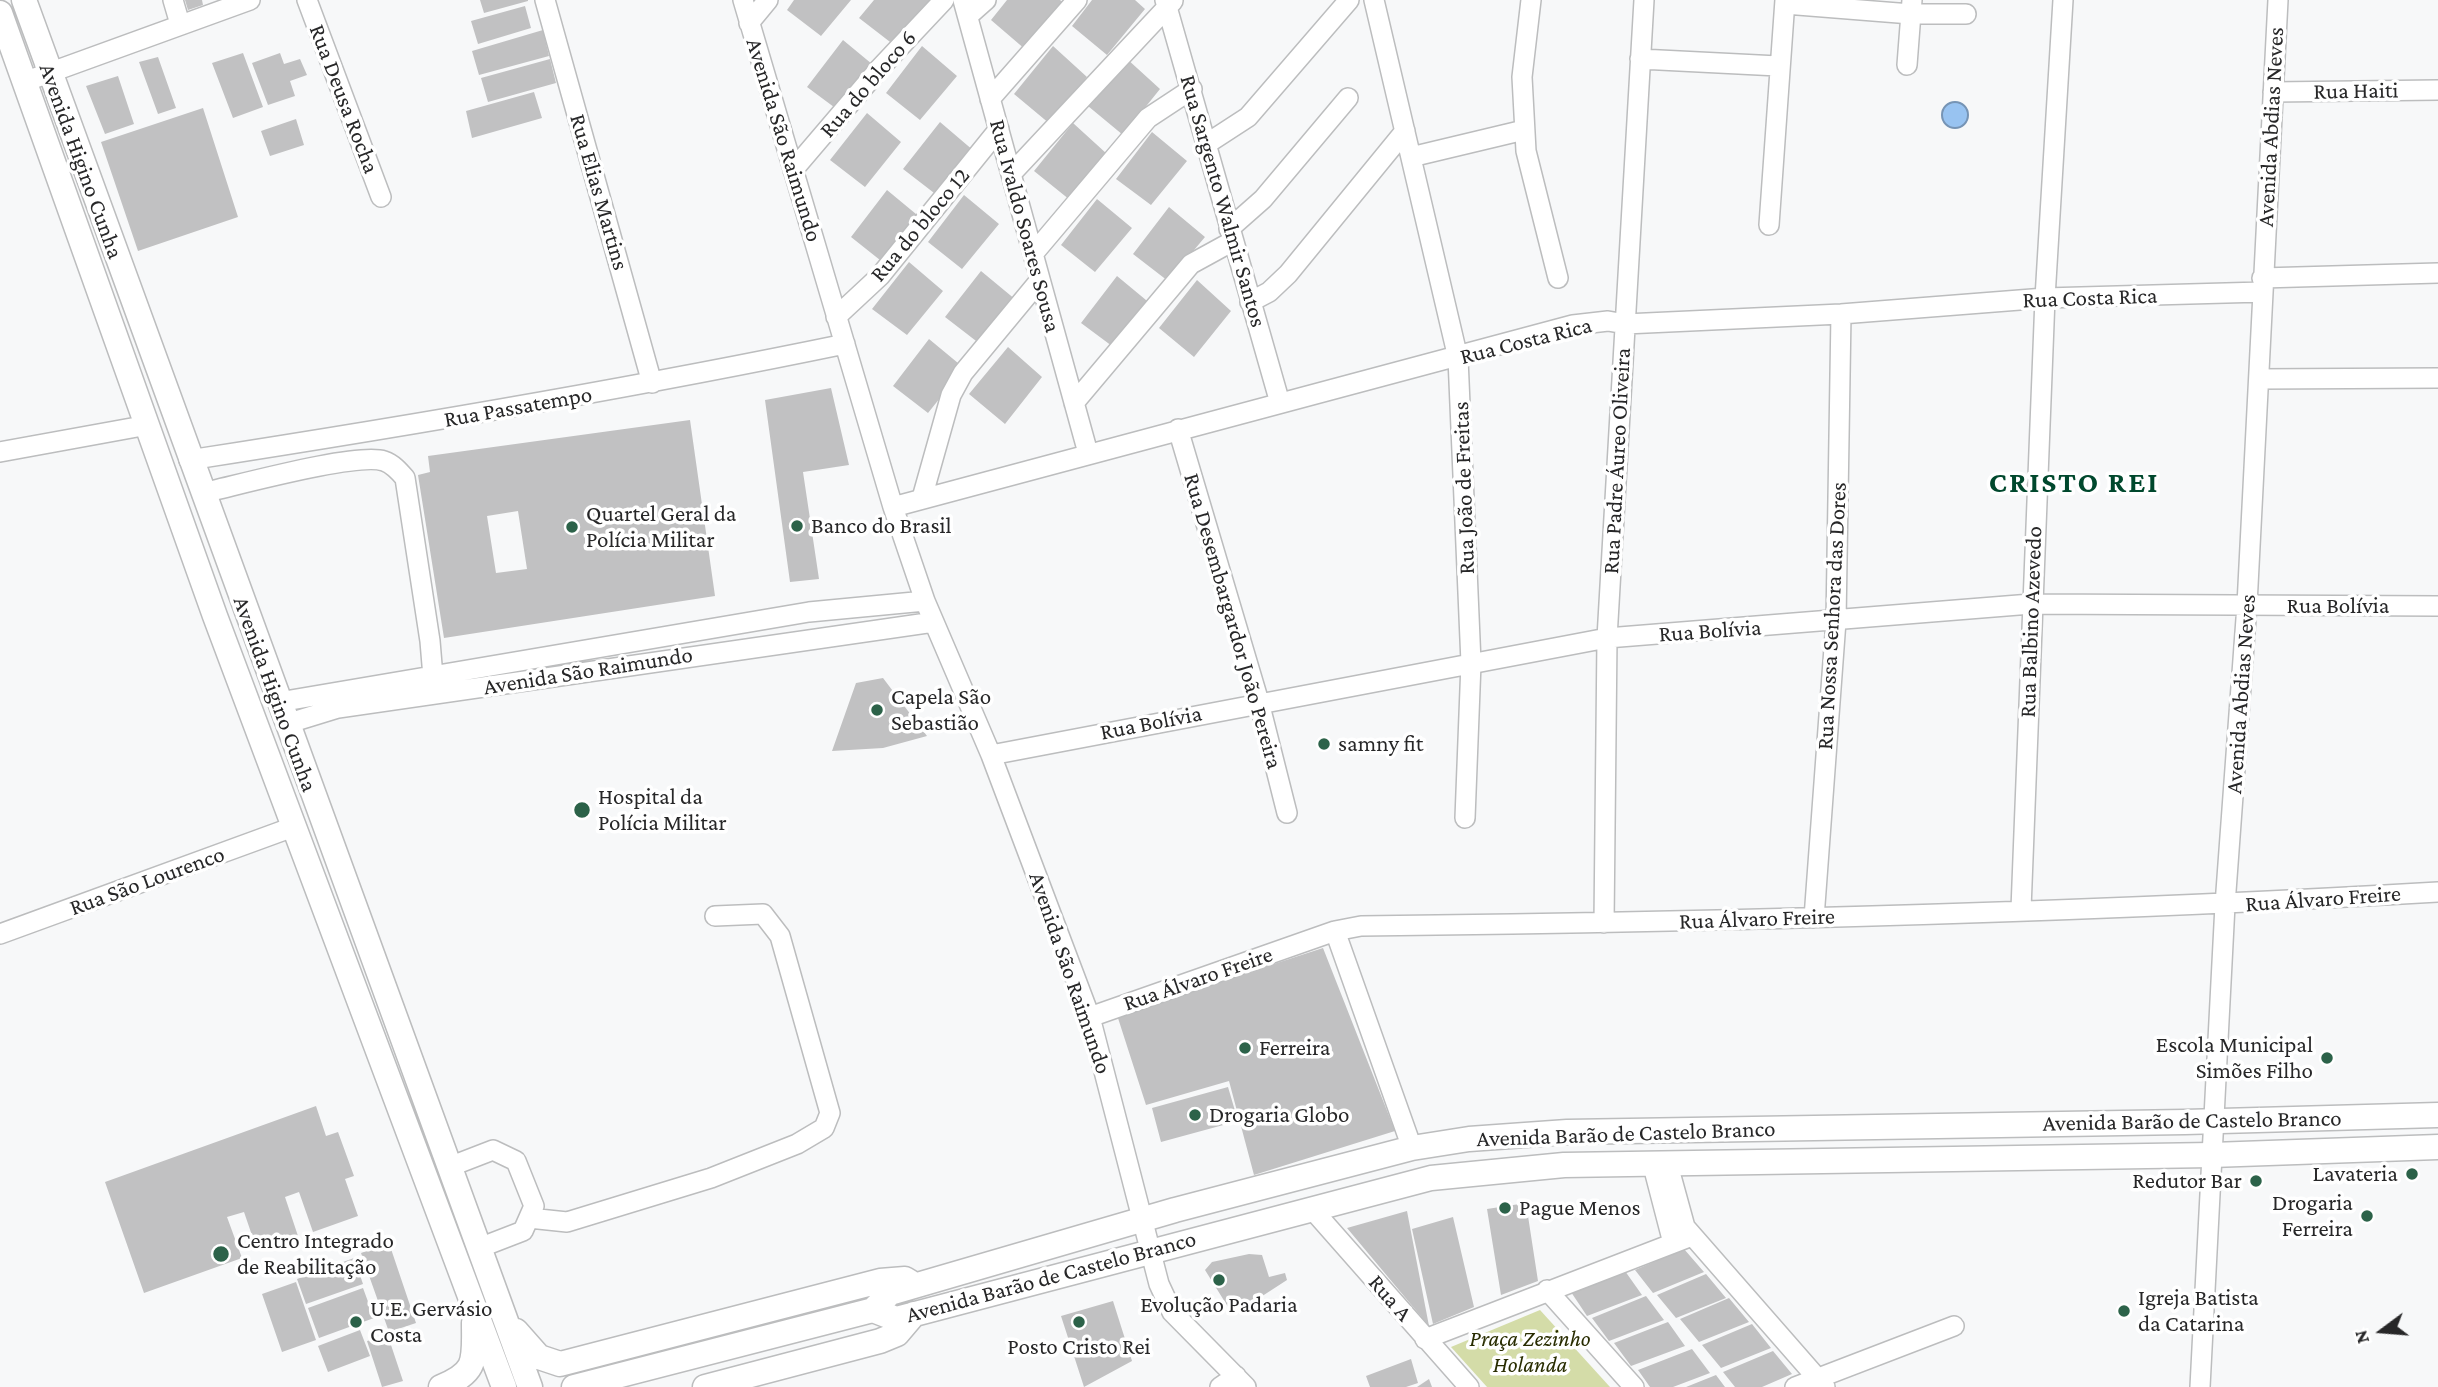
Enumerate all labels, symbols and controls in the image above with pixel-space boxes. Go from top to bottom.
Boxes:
street label: Rua Deusa Rocha [303,21,385,177]
street label: Rua do bloco 6 [814,25,922,143]
street label: Avenida Abdias Neves [2252,26,2290,228]
street label: Avenida São Raimundo [740,35,828,245]
street label: Avenida Higino Cunha [33,60,129,262]
street label: Rua Sargento Walmir Santos [1174,72,1272,330]
street label: Rua Haiti [2313,76,2399,106]
street label: Rua Elias Martins [564,111,634,273]
street label: Rua Ivaldo Soares Sousa [983,116,1067,336]
street label: Rua do bloco 12 [864,162,976,288]
street label: Rua Costa Rica [2022,282,2158,314]
street label: Rua Costa Rica [1457,311,1595,371]
street label: Rua Padre Áureo Oliveira [1597,347,1637,575]
street label: Rua Passatempo [442,380,594,434]
street label: Rua João de Freitas [1447,401,1481,575]
district label: CRISTO REI [1990,465,2158,501]
street label: Rua Desembargardor João Pereira [1178,470,1288,772]
street label: Rua Nossa Senhora das Dores [1811,481,1853,751]
place label: Quartel Geral da Polícia Militar [586,500,736,554]
place label: Banco do Brasil [811,512,952,540]
marker: Banco do Brasil [789,518,805,534]
marker: Quartel Geral da Polícia Militar [564,519,580,535]
street label: Rua Balbino Azevedo [2014,526,2048,718]
street label: Rua Bolívia [2287,592,2389,620]
street label: Avenida Higino Cunha [227,593,323,795]
street label: Avenida Abdias Neves [2220,593,2262,795]
street label: Rua Bolívia [1658,614,1762,648]
street label: Avenida São Raimundo [481,641,695,701]
place label: Capela São Sebastião [891,683,991,737]
street label: Rua Bolívia [1098,700,1204,746]
marker: Capela São Sebastião [869,702,885,718]
place label: samny fit [1338,730,1423,758]
marker: samny fit [1316,736,1332,752]
place label: Hospital da Polícia Militar [598,783,727,837]
marker: Hospital da Polícia Militar [572,800,592,820]
street label: Rua São Lourenco [66,840,228,922]
street label: Avenida São Raimundo [1023,869,1117,1077]
street label: Rua Álvaro Freire [2244,880,2402,918]
street label: Rua Álvaro Freire [1679,902,1835,936]
street label: Rua Álvaro Freire [1120,941,1276,1017]
place label: Escola Municipal Simões Filho [2156,1031,2313,1085]
place label: Ferreira [1259,1034,1330,1062]
marker: Ferreira [1237,1040,1253,1056]
marker: Escola Municipal Simões Filho [2319,1050,2335,1066]
place label: Drogaria Globo [1209,1101,1349,1129]
street label: Avenida Barão de Castelo Branco [2042,1105,2342,1137]
marker: Drogaria Globo [1187,1107,1203,1123]
street label: Avenida Barão de Castelo Branco [1476,1115,1776,1153]
place label: Lavateria [2312,1160,2398,1188]
marker: Lavateria [2404,1166,2420,1182]
place label: Redutor Bar [2132,1167,2242,1195]
marker: Redutor Bar [2248,1173,2264,1189]
place label: Drogaria Ferreira [2272,1189,2353,1243]
place label: Pague Menos [1519,1194,1641,1222]
marker: Pague Menos [1497,1200,1513,1216]
marker: Drogaria Ferreira [2359,1208,2375,1224]
street label: Avenida Barão de Castelo Branco [903,1225,1199,1329]
place label: Centro Integrado de Reabilitação [237,1227,394,1281]
marker: Centro Integrado de Reabilitação [211,1244,231,1264]
street label: Rua A [1362,1269,1418,1327]
marker: Evolução Padaria [1211,1272,1227,1288]
place label: Igreja Batista da Catarina [2138,1284,2259,1338]
place label: Evolução Padaria [1140,1291,1298,1319]
place label: U.E. Gervásio Costa [370,1295,492,1349]
north arrow [2347,1296,2417,1366]
marker: Igreja Batista da Catarina [2116,1303,2132,1319]
marker: U.E. Gervásio Costa [348,1314,364,1330]
marker: Posto Cristo Rei [1071,1314,1087,1330]
park label: Praça Zezinho Holanda [1469,1325,1591,1379]
text: N [2349,1328,2373,1346]
place label: Posto Cristo Rei [1007,1333,1151,1361]

